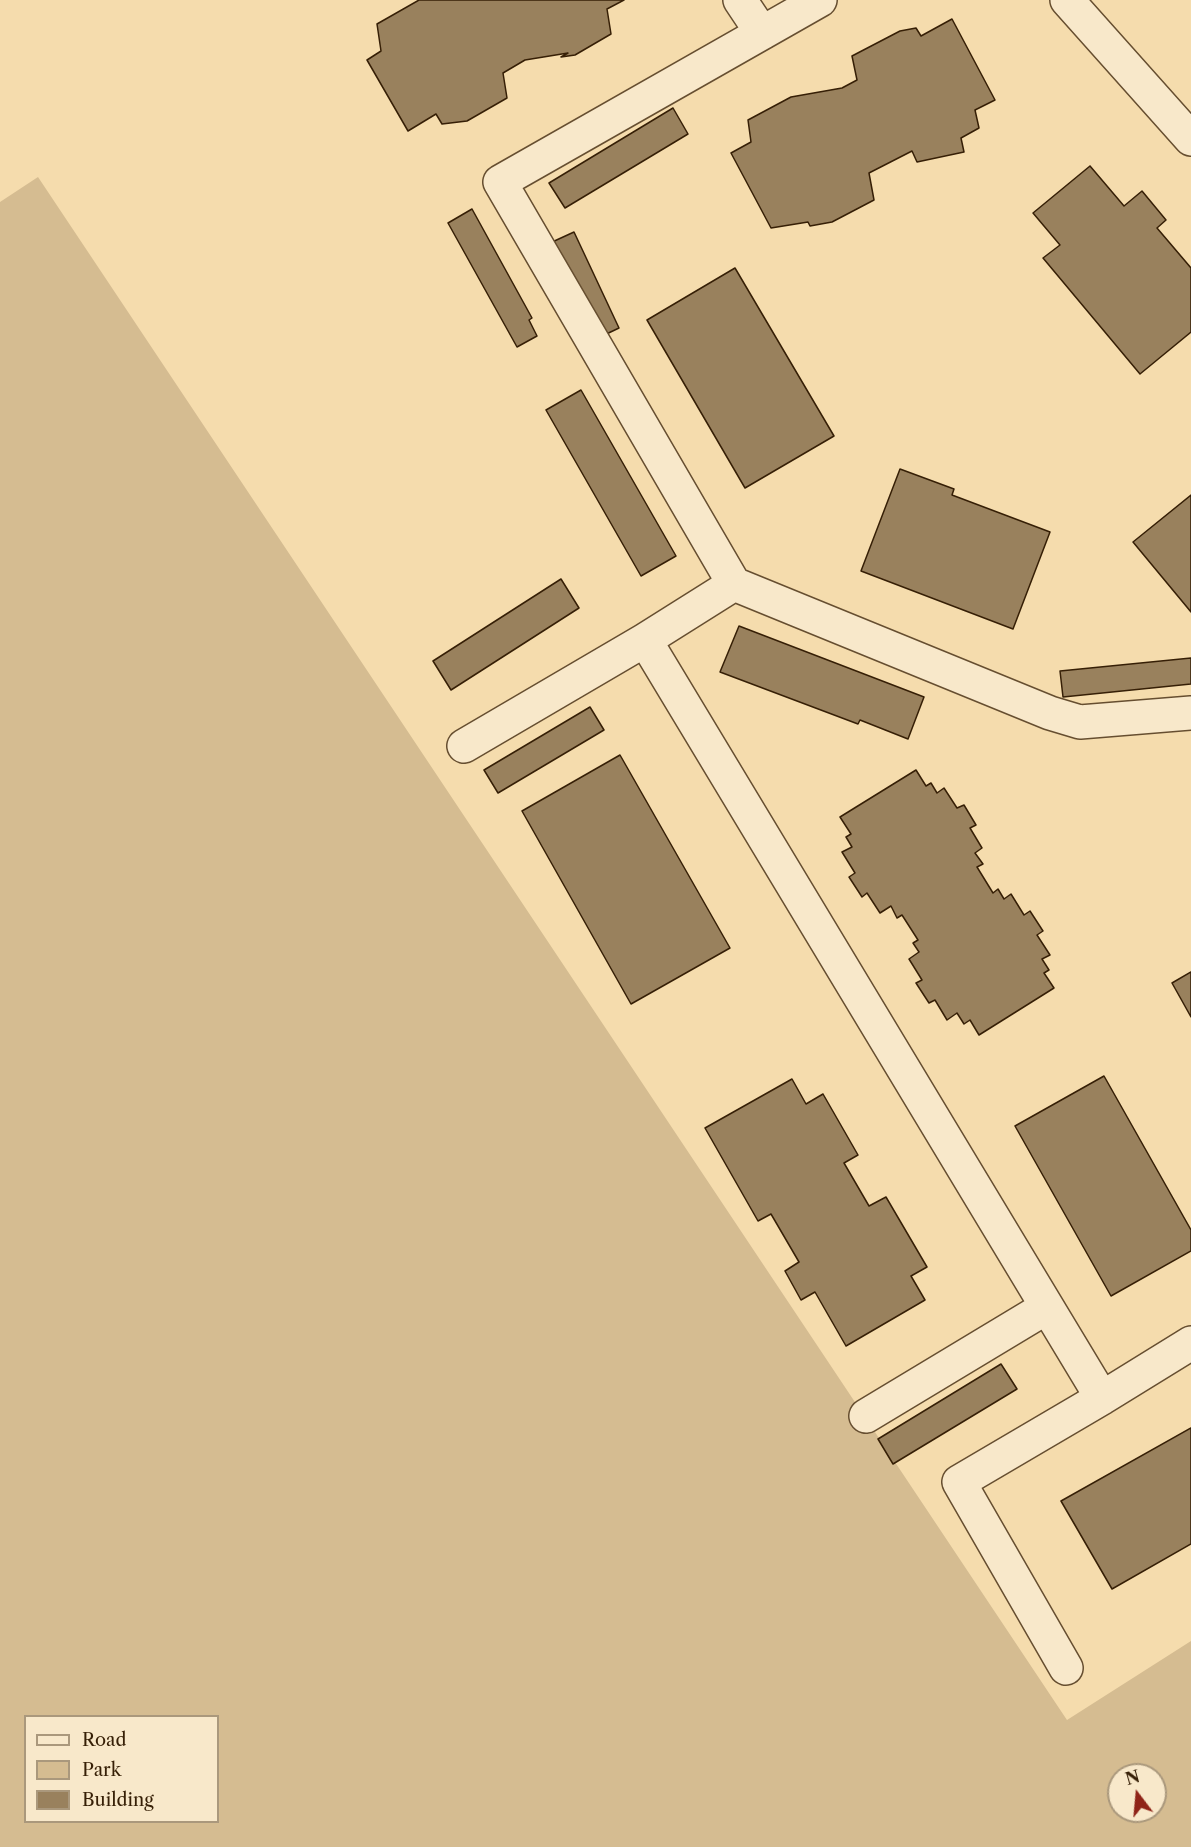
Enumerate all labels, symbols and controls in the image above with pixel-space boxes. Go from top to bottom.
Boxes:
legend [24,1715,219,1823]
text: Road [82,1729,127,1751]
text: Park [82,1759,121,1781]
north arrow [1107,1763,1167,1823]
text: N [1123,1766,1142,1789]
text: Building [82,1789,154,1811]

